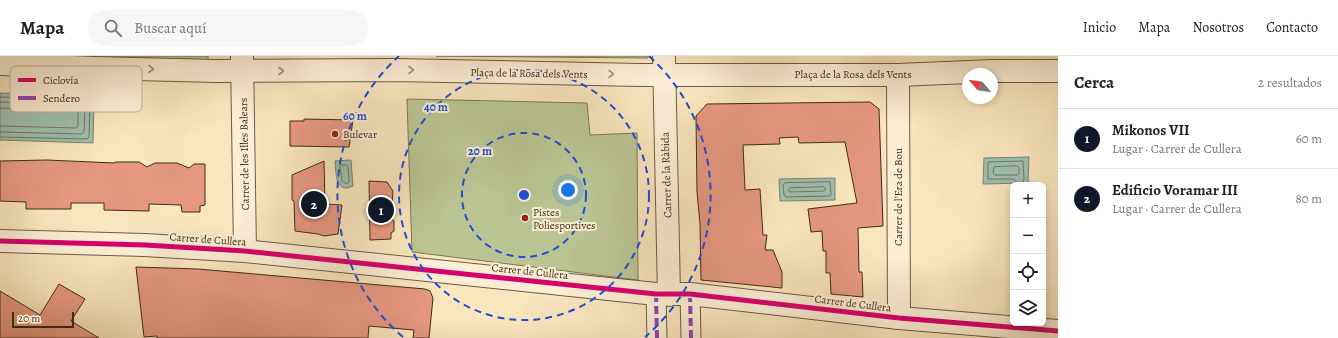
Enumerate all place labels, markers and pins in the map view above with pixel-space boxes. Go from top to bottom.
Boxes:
place label: Bulevar [343,127,377,142]
marker: Bulevar [330,129,340,139]
centre of rings [517,188,531,202]
pin: 2 [301,189,327,219]
pin: 1 [368,195,394,225]
place label: Pistes Poliesportives [533,205,595,233]
marker: Pistes Poliesportives [520,213,530,223]

